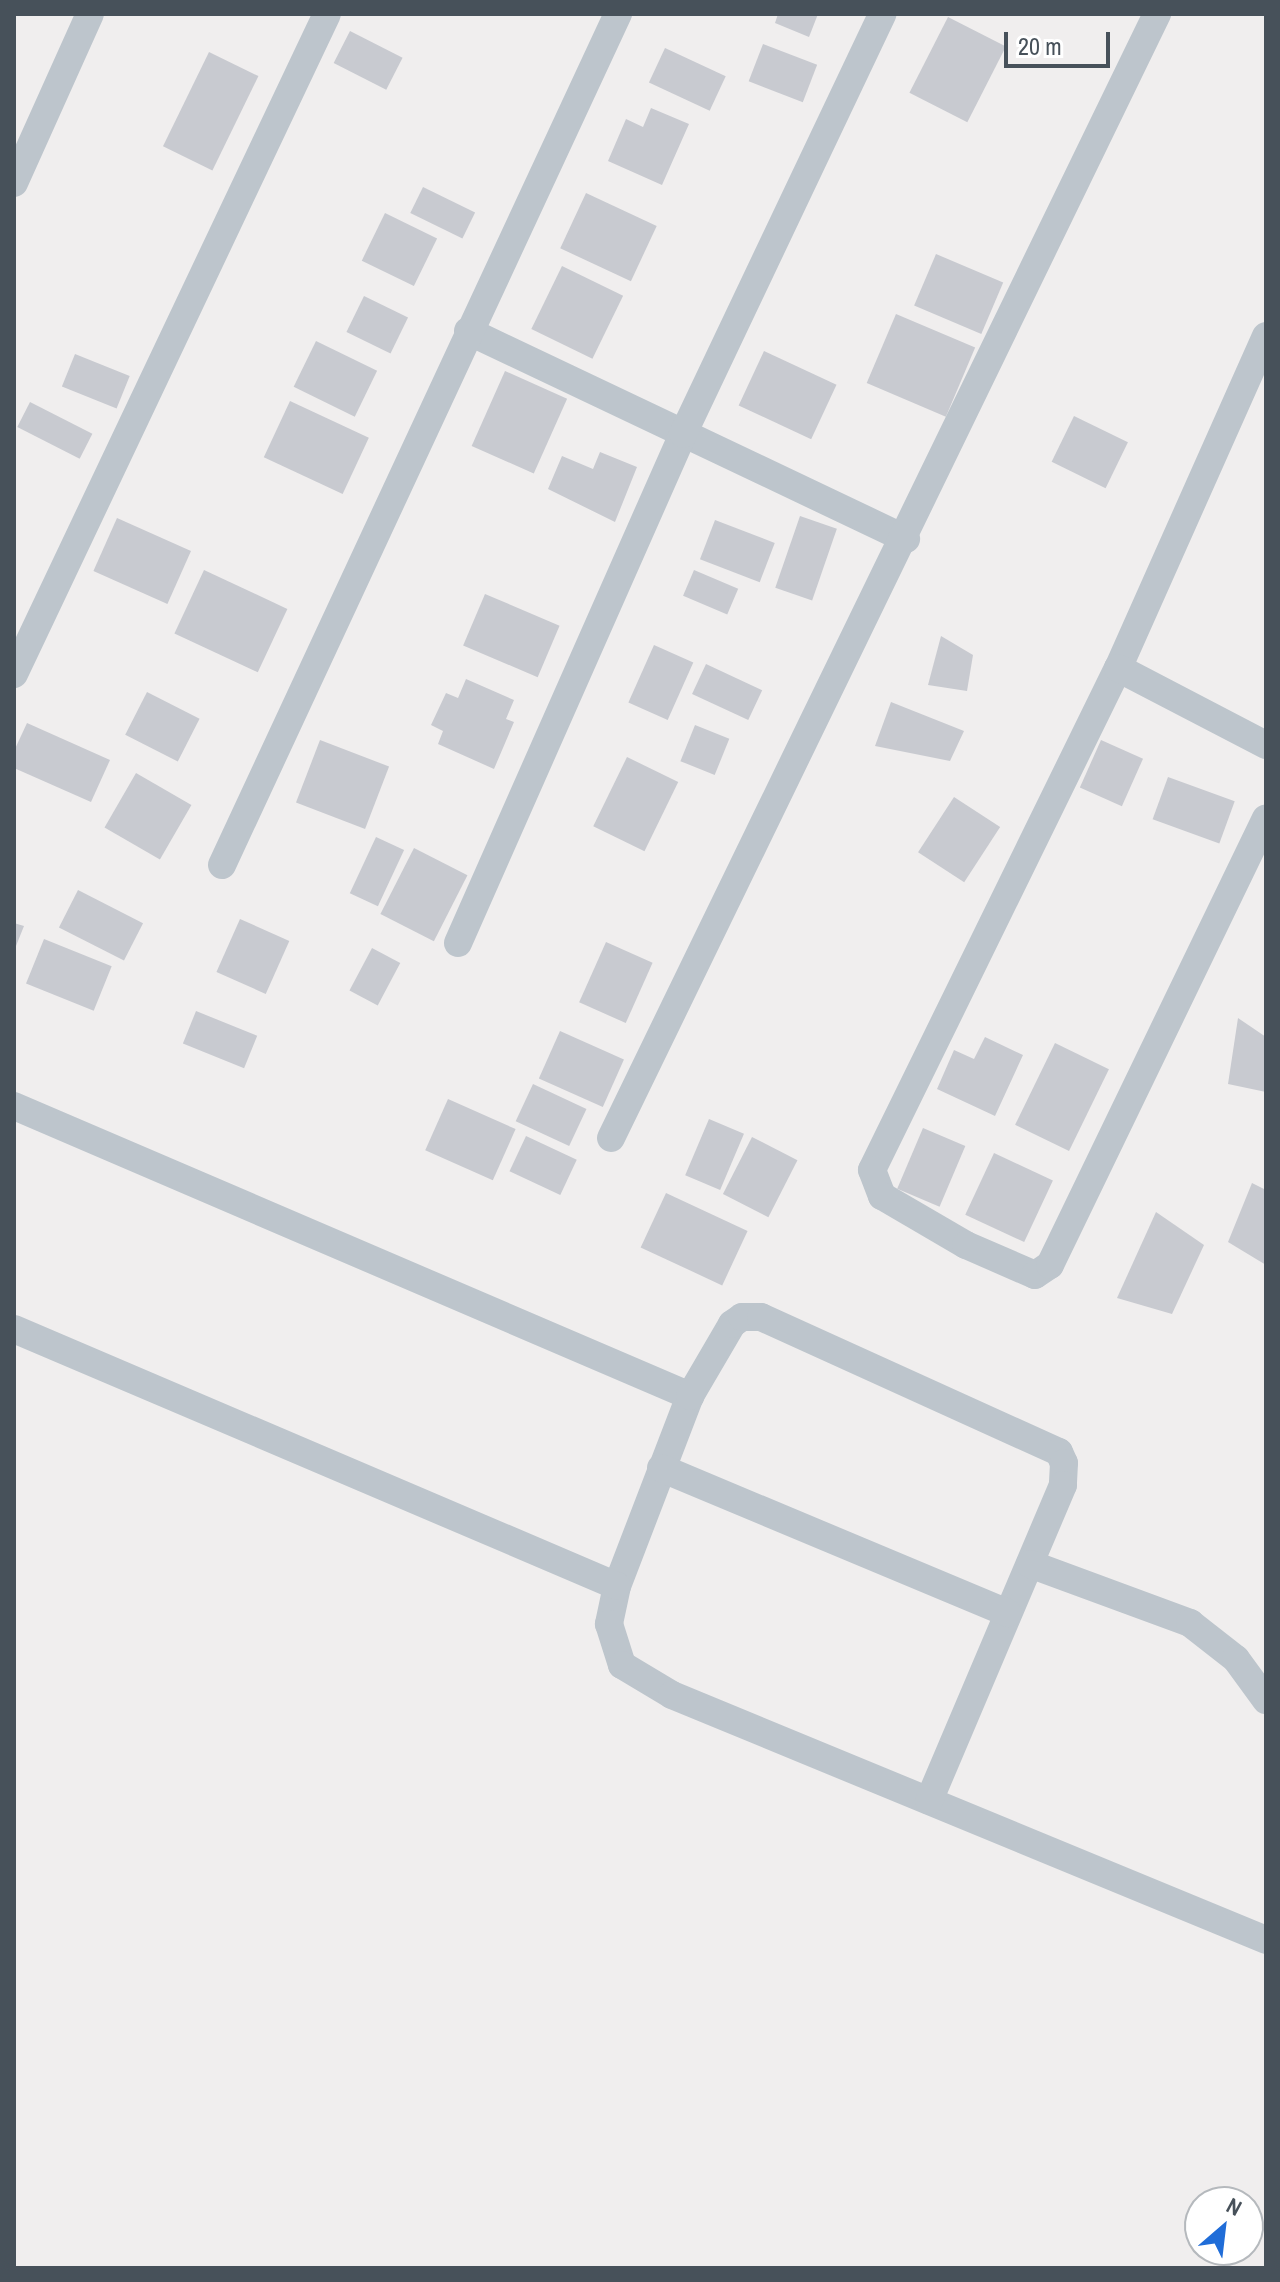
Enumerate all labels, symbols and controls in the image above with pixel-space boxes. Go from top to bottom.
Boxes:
scale bar [1008,16,1114,66]
text: 20 m [1018,30,1062,62]
north arrow [1184,2186,1264,2266]
text: N [1222,2190,1247,2223]

